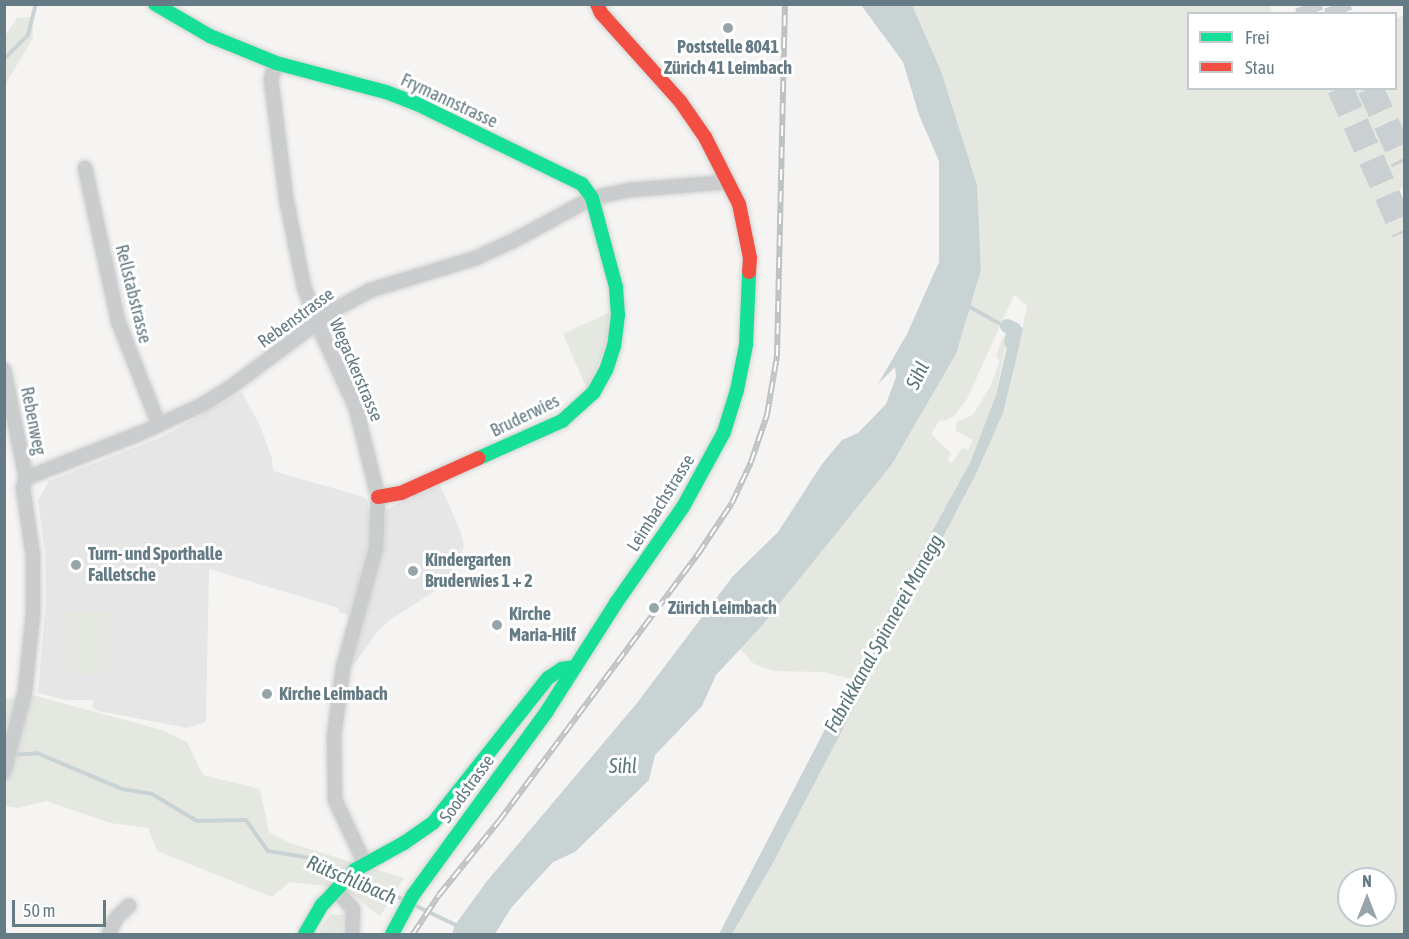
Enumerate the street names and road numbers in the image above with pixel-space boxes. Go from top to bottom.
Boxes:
street label: Frymannstrasse [397,69,501,133]
street label: Rellstabstrasse [110,242,156,346]
street label: Rebenstrasse [254,283,338,353]
street label: Wegackerstrasse [325,315,387,425]
street label: Rebenweg [16,385,50,457]
street label: Bruderwies [487,390,563,442]
street label: Leimbachstrasse [623,451,699,555]
street label: Soodstrasse [435,751,499,827]

